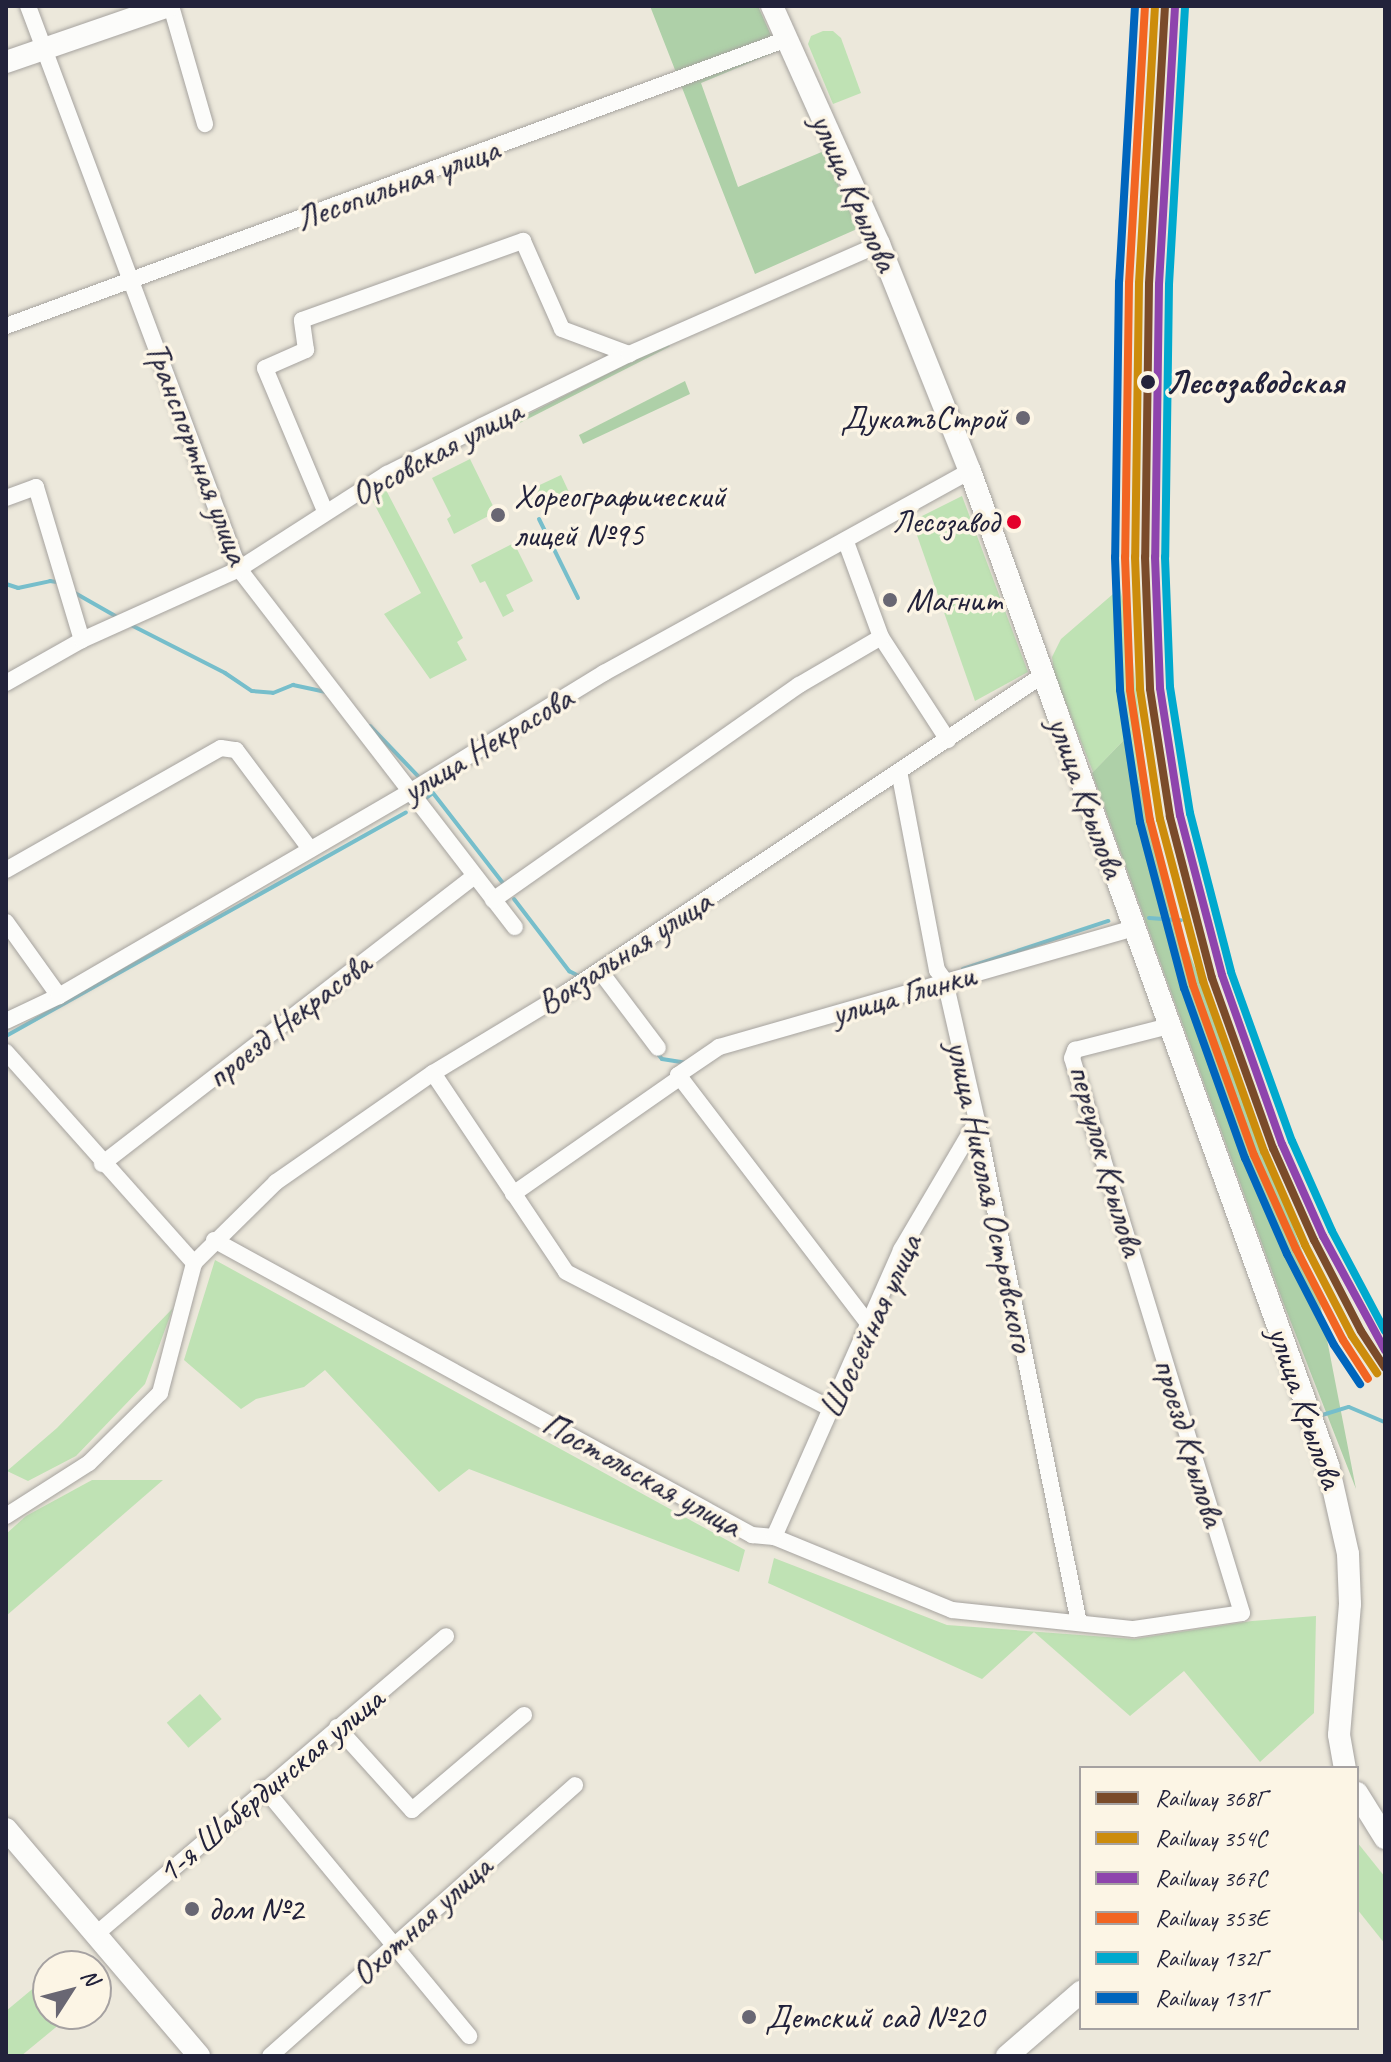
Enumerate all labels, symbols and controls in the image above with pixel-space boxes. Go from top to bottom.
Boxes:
street label: улица Крылова [802,107,908,277]
street label: Лесопильная улица [289,128,505,240]
street label: Транспортная улица [136,335,260,571]
place label: Лесозаводская [1166,362,1344,402]
marker: Лесозаводская [1137,371,1159,393]
street label: Орсовская улица [344,390,528,514]
place label: ДукатъСтрой [841,398,1007,438]
marker: ДукатъСтрой [1014,409,1032,427]
place label: Хореографический лицей №95 [514,475,726,554]
place label: Лесозавод [893,503,999,541]
marker: Хореографический лицей №95 [489,506,507,524]
marker: Лесозавод [1006,514,1022,530]
place label: Магнит [906,580,1003,620]
marker: Магнит [881,591,899,609]
street label: улица Некрасова [394,677,580,811]
street label: улица Крылова [1039,711,1135,883]
street label: Вокзальная улица [528,880,720,1024]
street label: проезд Некрасова [197,943,379,1097]
street label: улица Глинки [826,954,980,1034]
street label: улица Николая Островского [938,1037,1044,1355]
street label: переулок Крылова [1060,1060,1154,1260]
street label: Шоссейная улица [809,1226,931,1426]
street label: улица Крылова [1259,1321,1353,1493]
street label: проезд Крылова [1145,1353,1235,1531]
street label: Постольская улица [535,1402,749,1546]
street label: 1-я Шабердинская улица [148,1678,392,1892]
legend [1079,1766,1359,2030]
text: Railway 368Г [1155,1783,1266,1813]
text: Railway 354С [1155,1823,1267,1853]
street label: Охотная улица [342,1846,500,1994]
text: Railway 367С [1155,1863,1267,1893]
place label: дом №2 [208,1889,303,1929]
marker: дом №2 [183,1900,201,1918]
text: Railway 353Е [1155,1903,1268,1933]
text: Railway 132Г [1155,1943,1266,1973]
north arrow [32,1950,112,2030]
text: N [74,1963,105,1991]
text: Railway 131Г [1155,1983,1266,2013]
place label: Детский сад №20 [765,1997,984,2037]
marker: Детский сад №20 [740,2008,758,2026]

